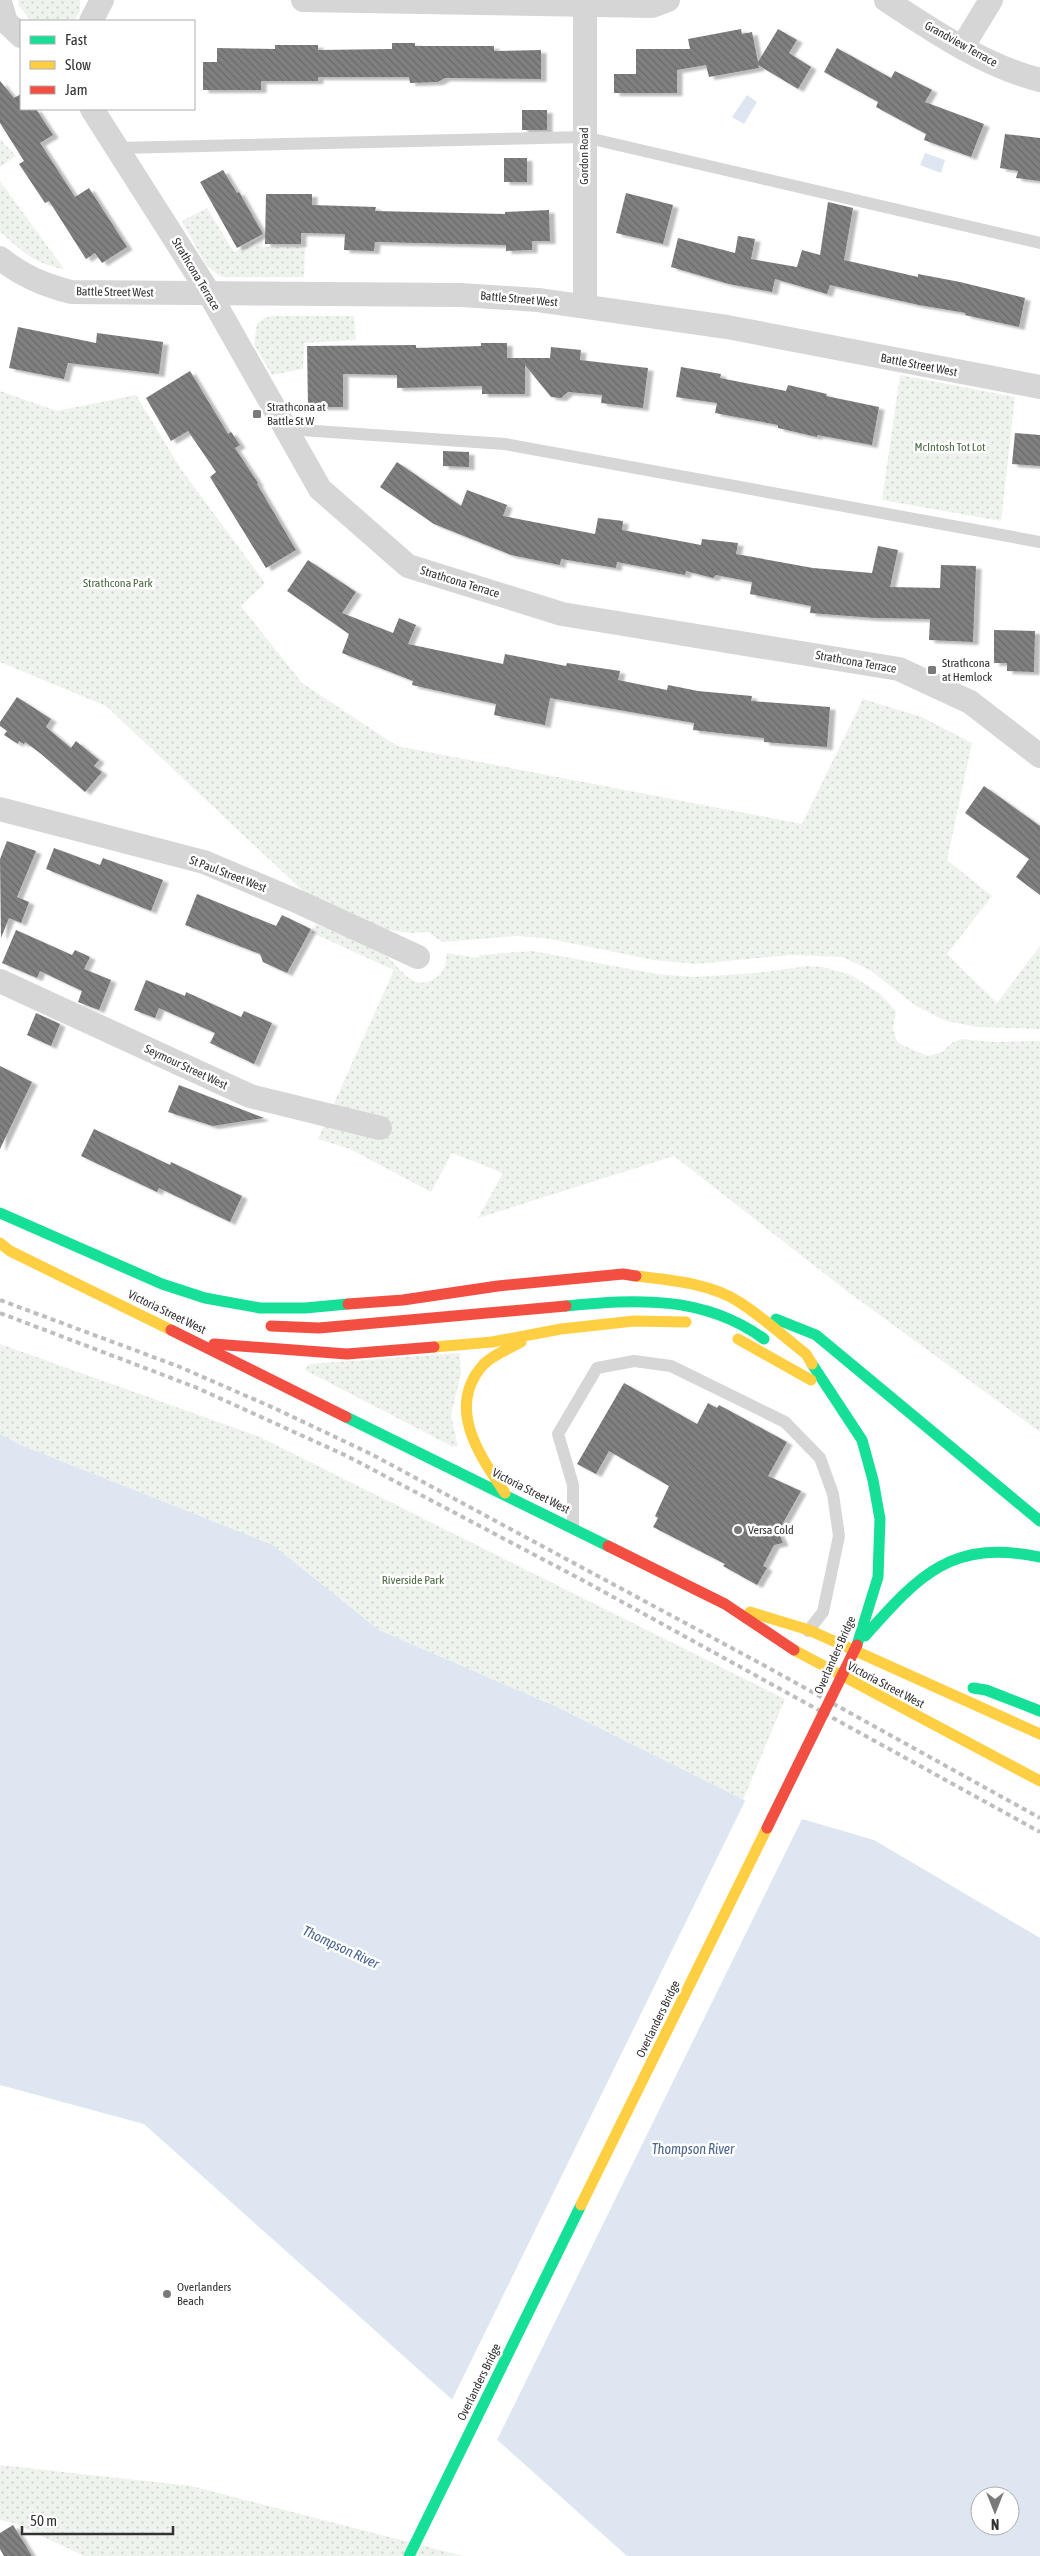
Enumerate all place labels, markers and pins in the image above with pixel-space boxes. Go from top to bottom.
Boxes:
place label: Strathcona at Battle St W [267,400,326,428]
marker: Strathcona at Battle St W [251,408,263,420]
place label: Strathcona at Hemlock [942,656,993,684]
marker: Strathcona at Hemlock [926,664,938,676]
place label: Versa Cold [748,1523,794,1537]
marker: Versa Cold [732,1524,744,1536]
place label: Overlanders Beach [177,2280,231,2308]
marker: Overlanders Beach [161,2288,173,2300]

